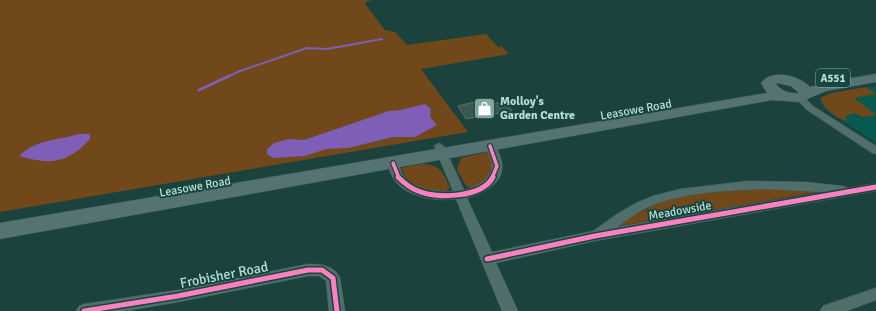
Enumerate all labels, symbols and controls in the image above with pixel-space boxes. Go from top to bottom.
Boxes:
road number: A551 [816,69,850,87]
place label: Molloy's Garden Centre [500,94,575,123]
shop icon: Molloy's Garden Centre [472,95,498,121]
street label: Leasowe Road [599,96,673,124]
street label: Leasowe Road [158,173,232,201]
street label: Meadowside [647,198,713,224]
street label: Frobisher Road [179,258,269,292]

